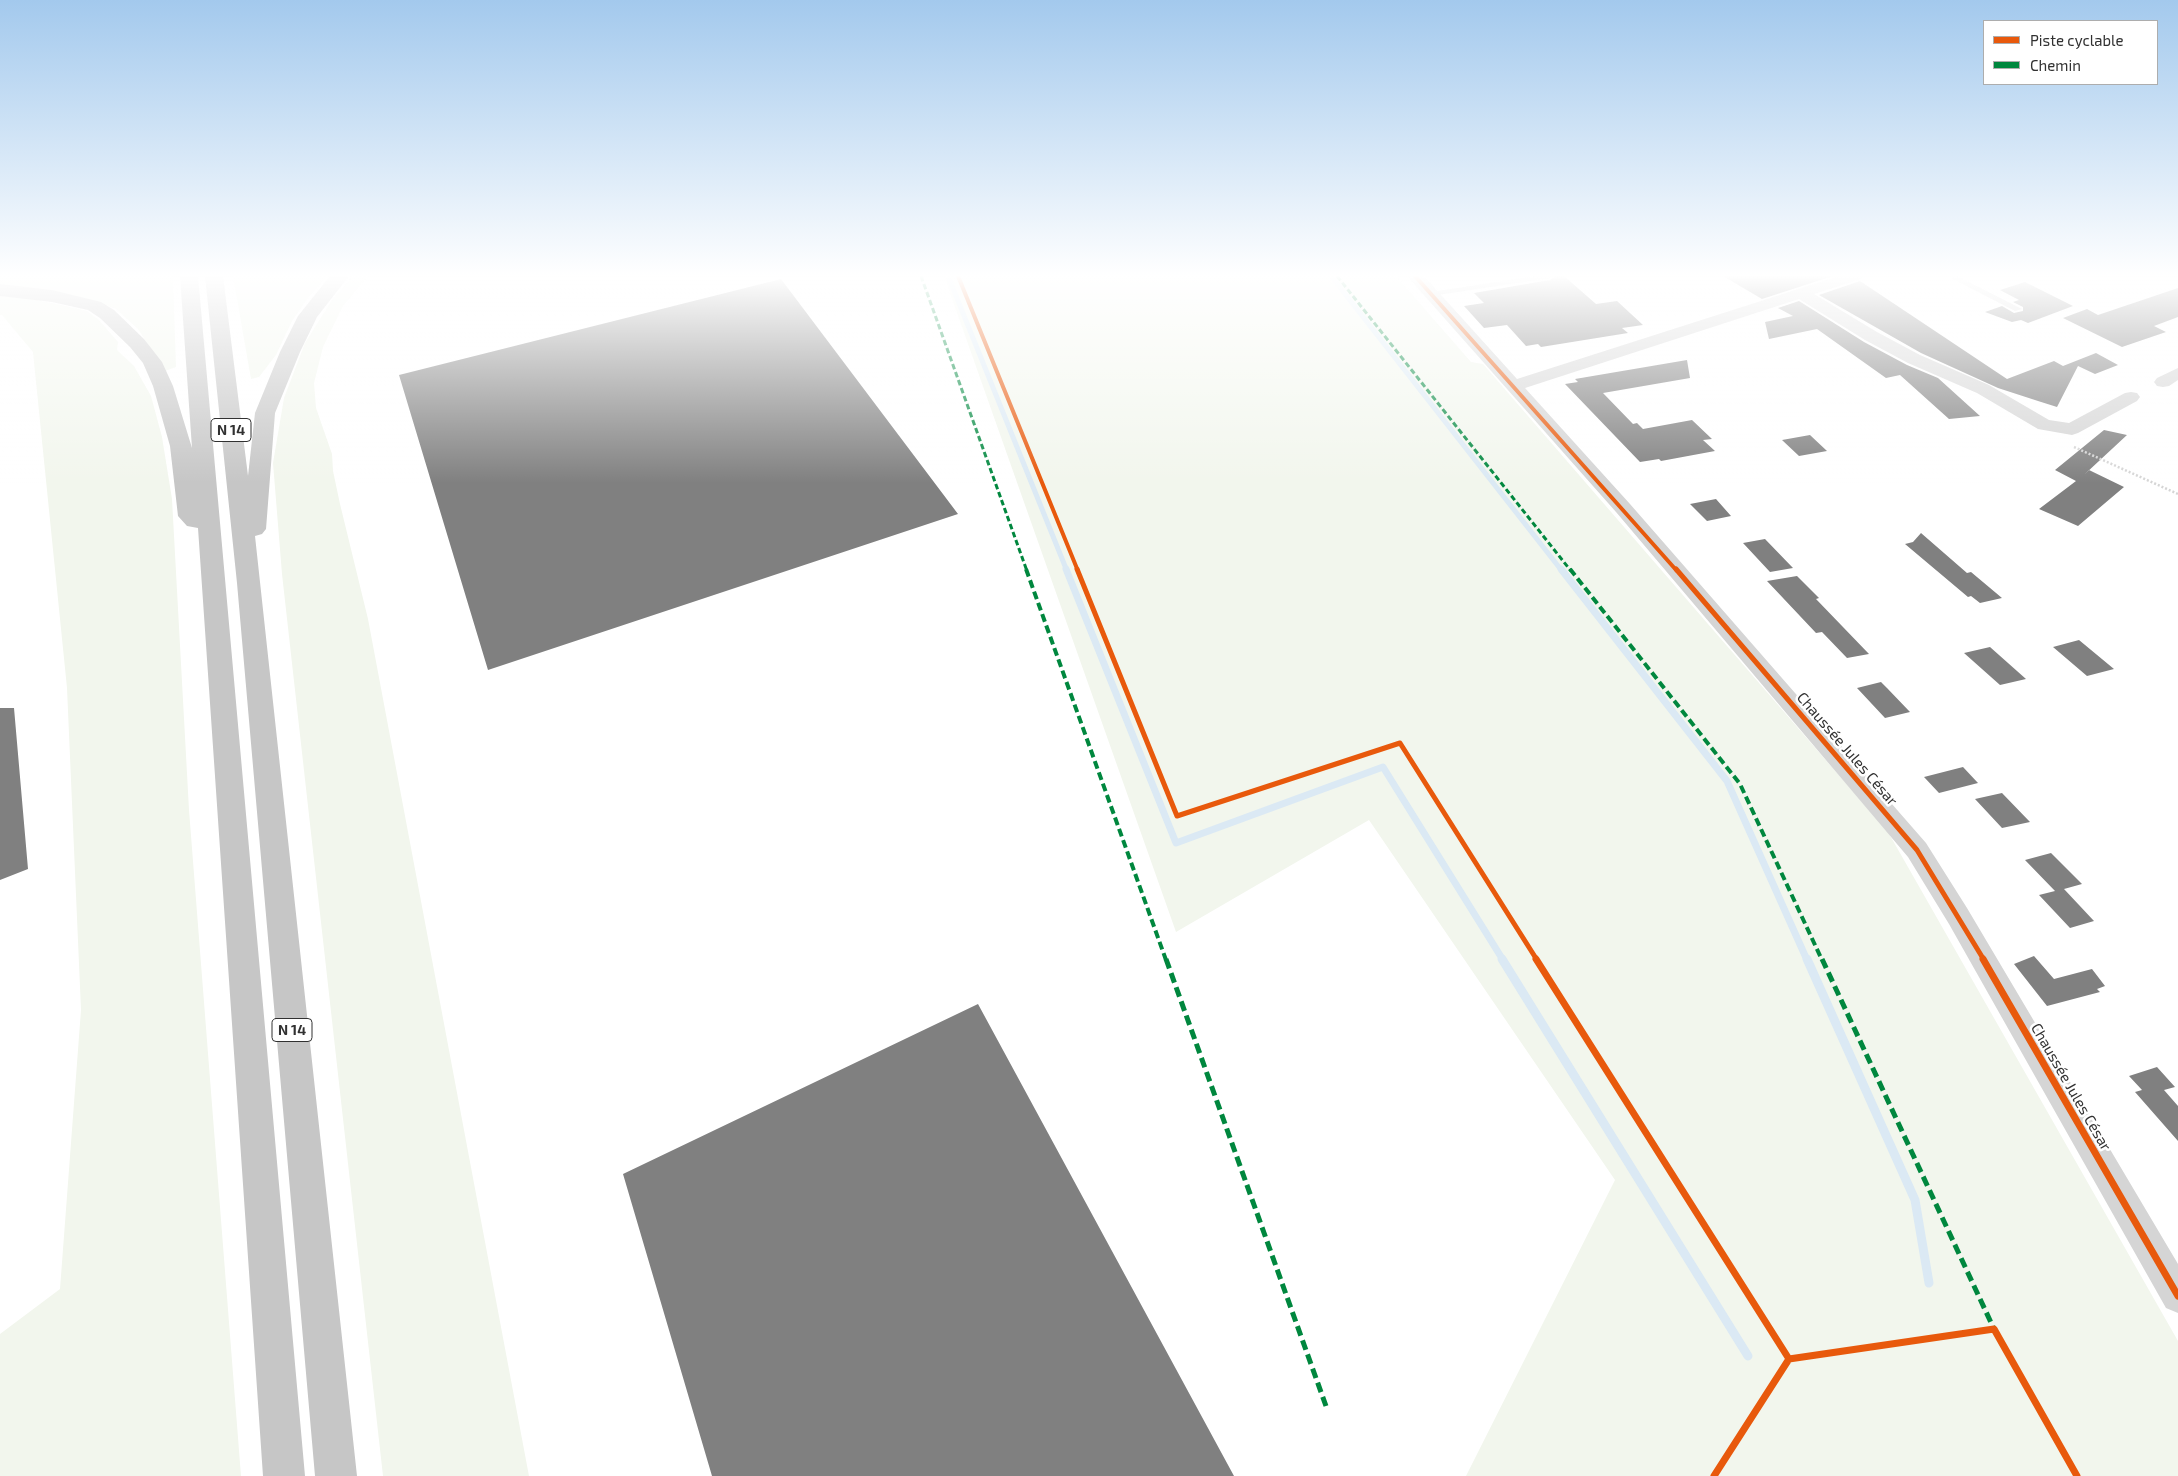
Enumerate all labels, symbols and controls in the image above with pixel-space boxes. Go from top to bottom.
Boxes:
legend [1983,20,2158,85]
text: Piste cyclable [2030,31,2124,49]
text: Chemin [2030,56,2081,74]
road number: N 14 [211,418,251,442]
street label: Chaussée Jules César [1793,689,1901,809]
road number: N 14 [272,1018,312,1042]
street label: Chaussée Jules César [2027,1020,2115,1154]

